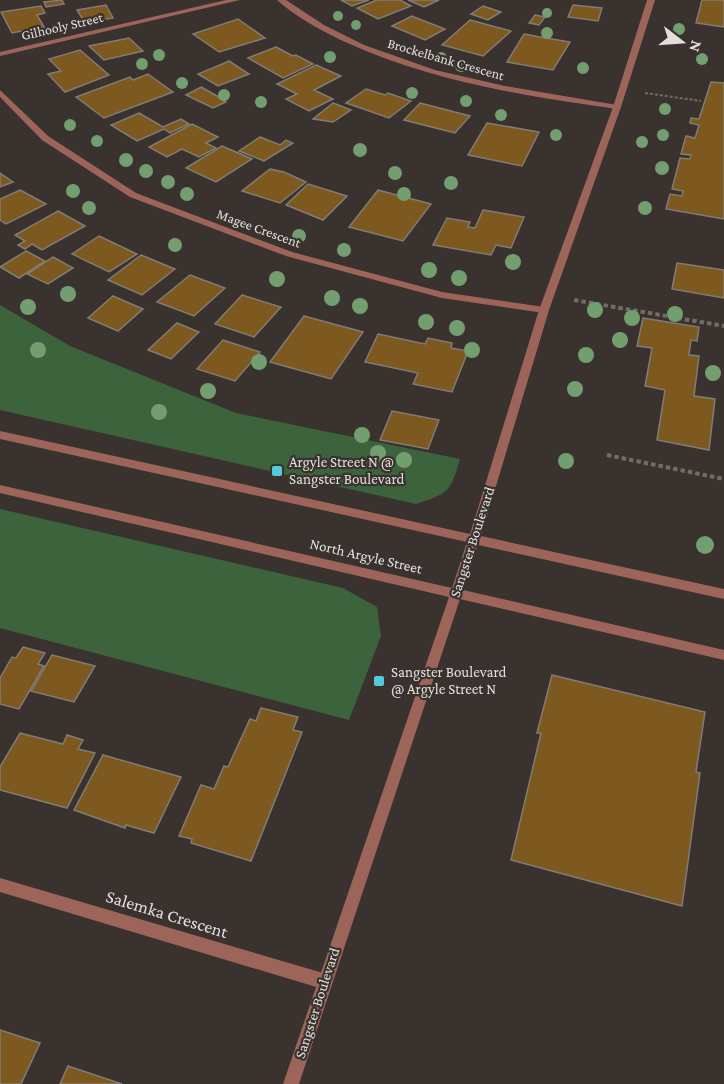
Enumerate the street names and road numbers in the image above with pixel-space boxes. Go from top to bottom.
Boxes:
street label: Gilhooly Street [20,9,105,43]
street label: Brockelbank Crescent [386,35,507,83]
street label: Magee Crescent [215,205,304,251]
street label: Sangster Boulevard [447,485,498,600]
street label: North Argyle Street [308,535,425,578]
street label: Salemka Crescent [104,886,231,942]
street label: Sangster Boulevard [292,946,343,1061]

